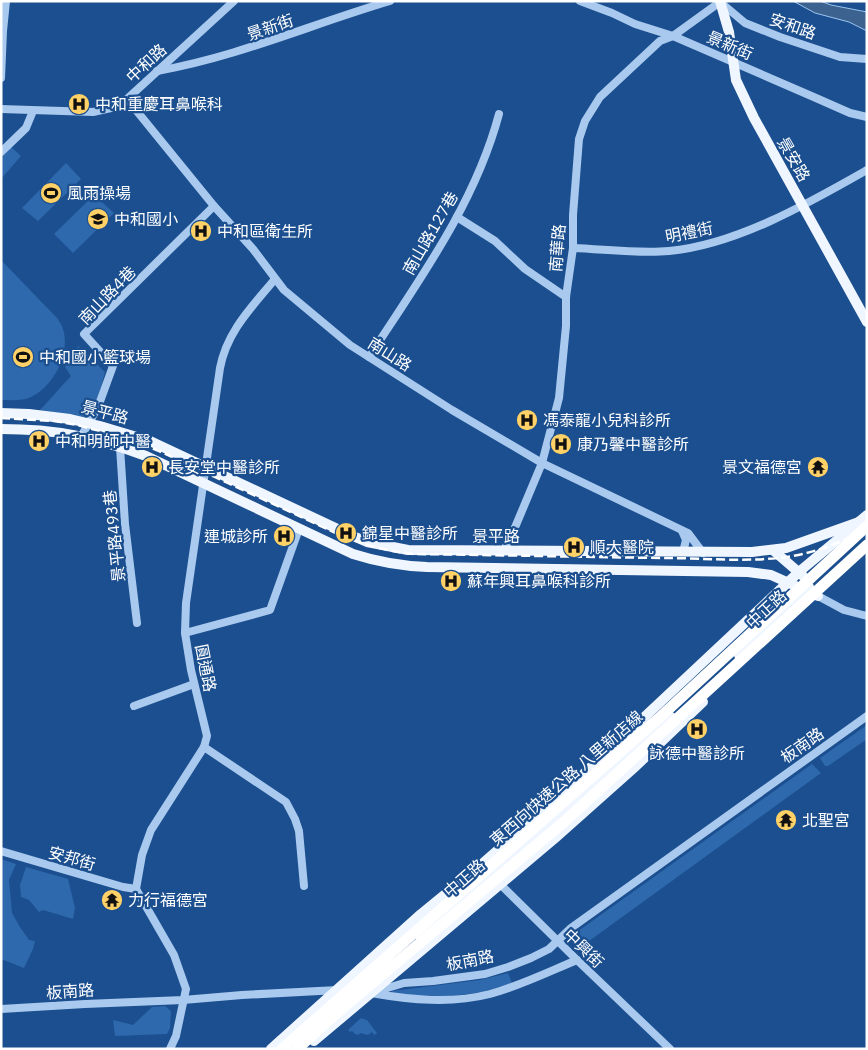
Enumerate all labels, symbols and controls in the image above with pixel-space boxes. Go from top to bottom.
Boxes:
street label: 安和路 [767,9,819,43]
street label: 景新街 [244,10,296,44]
street label: 景新街 [704,26,756,64]
street label: 中和路 [122,39,170,87]
hospital icon: 中和重慶耳鼻喉科 [67,92,91,116]
place label: 中和重慶耳鼻喉科 [95,94,223,114]
street label: 景安路 [773,133,815,185]
sports icon: 風雨操場 [39,181,63,205]
place label: 風雨操場 [67,183,131,203]
street label: 南山路127巷 [398,188,462,278]
school or university icon: 中和國小 [86,207,110,231]
place label: 中和國小 [114,209,178,229]
street label: 明禮街 [664,218,714,246]
hospital icon: 中和區衛生所 [189,219,213,243]
place label: 中和區衛生所 [217,221,313,241]
street label: 南華路 [545,223,569,273]
street label: 南山路4巷 [74,262,140,328]
street label: 南山路 [364,333,416,375]
sports icon: 中和國小籃球場 [11,345,35,369]
place label: 中和國小籃球場 [39,347,151,367]
street label: 景平路 [79,396,131,428]
hospital icon: 馮泰龍小兒科診所 [515,408,539,432]
place label: 馮泰龍小兒科診所 [543,410,671,430]
hospital icon: 中和明師中醫 [27,429,51,453]
place label: 中和明師中醫 [55,431,151,451]
hospital icon: 康乃馨中醫診所 [549,432,573,456]
place label: 康乃馨中醫診所 [577,434,689,454]
hospital icon: 長安堂中醫診所 [140,455,164,479]
temple icon: 景文福德宮 [806,455,830,479]
place label: 長安堂中醫診所 [168,457,280,477]
place label: 景文福德宮 [722,457,802,477]
street label: 景平路493巷 [99,489,129,583]
hospital icon: 錦星中醫診所 [334,521,358,545]
place label: 錦星中醫診所 [362,523,458,543]
hospital icon: 連城診所 [272,524,296,548]
place label: 連城診所 [204,526,268,546]
street label: 景平路 [472,526,520,546]
hospital icon: 順大醫院 [562,535,586,559]
place label: 順大醫院 [590,537,654,557]
hospital icon: 蘇年興耳鼻喉科診所 [439,569,463,593]
place label: 蘇年興耳鼻喉科診所 [467,571,611,591]
street label: 中正路 [742,585,790,633]
street label: 圓通路 [192,643,220,693]
street label: 東西向快速公路 八里新店線 [486,706,646,850]
hospital icon: 詠德中醫診所 [685,717,709,741]
street label: 板南路 [777,723,827,767]
place label: 詠德中醫診所 [649,743,745,763]
temple icon: 北聖宮 [774,808,798,832]
place label: 北聖宮 [802,810,850,830]
street label: 安邦街 [46,842,98,874]
street label: 中正路 [439,855,489,901]
temple icon: 力行福德宮 [100,888,124,912]
place label: 力行福德宮 [128,890,208,910]
street label: 中興街 [560,924,608,972]
street label: 板南路 [445,946,495,974]
street label: 板南路 [45,979,95,1003]

